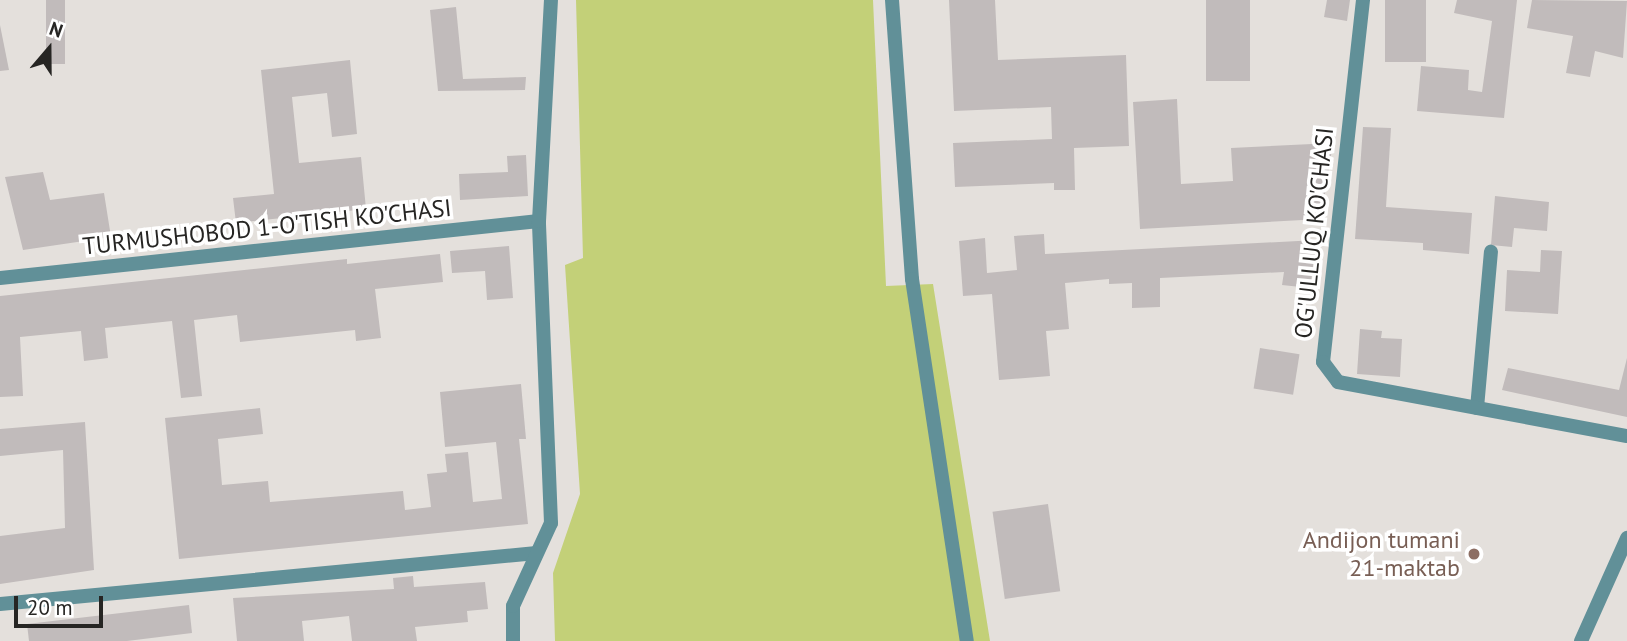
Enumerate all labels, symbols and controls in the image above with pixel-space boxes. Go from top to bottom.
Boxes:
north arrow [14,14,84,84]
text: N [46,16,66,43]
street label: OG'ULLUQ KO'CHASI [1289,126,1339,340]
street label: TURMUSHOBOD 1-O'TISH KO'CHASI [81,193,453,261]
place label: Andijon tumani 21-maktab [1303,526,1460,582]
marker: Andijon tumani 21-maktab [1466,546,1482,562]
scale bar [18,582,107,626]
text: 20 m [27,594,73,621]

